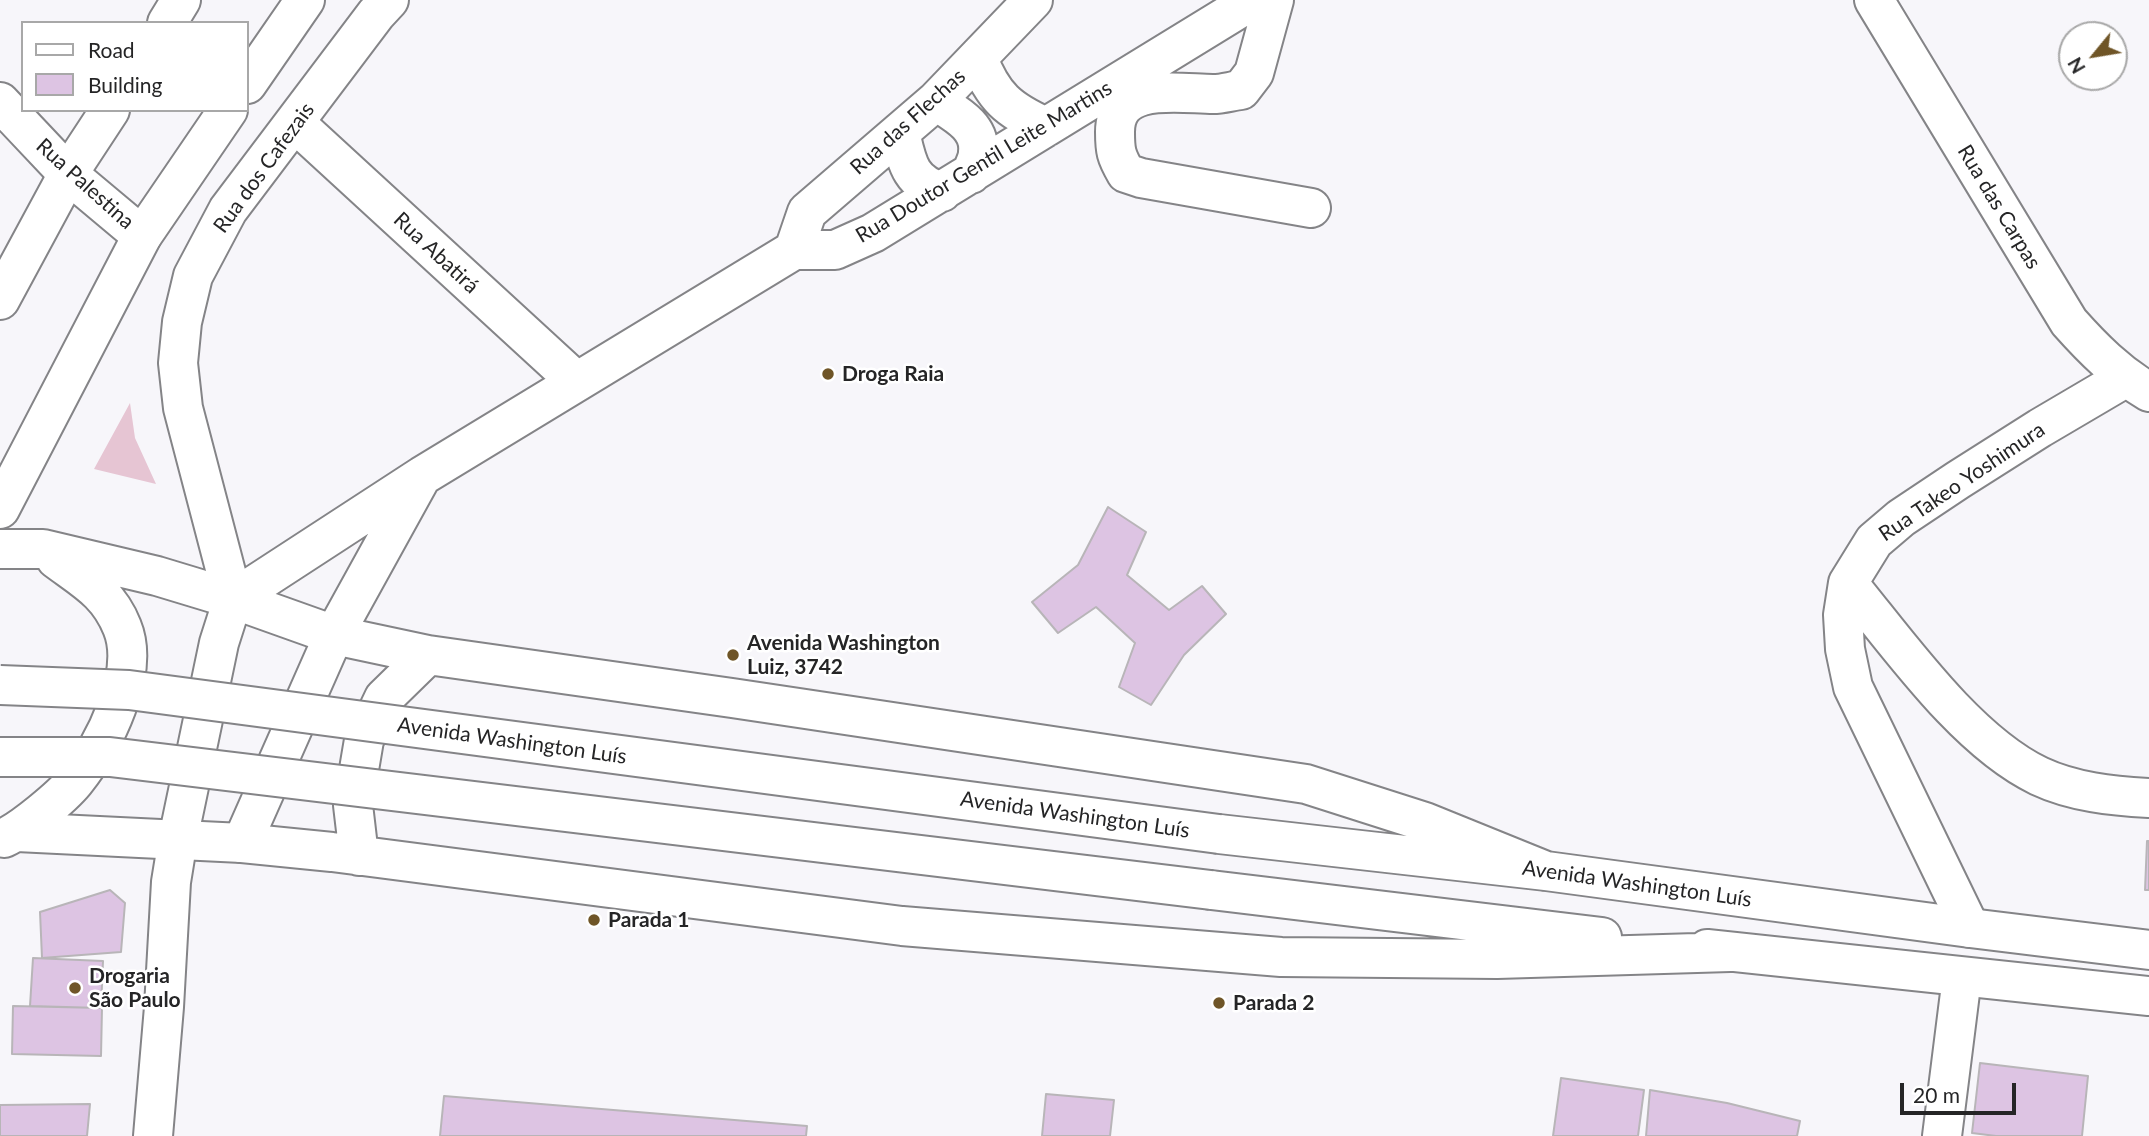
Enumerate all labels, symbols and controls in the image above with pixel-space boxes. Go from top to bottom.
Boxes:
legend [21,21,248,112]
north arrow [2058,21,2128,91]
text: Road [88,37,135,62]
text: N [2062,54,2090,78]
street label: Rua das Flechas [845,64,971,180]
text: Building [88,72,163,97]
street label: Rua Doutor Gentil Leite Martins [851,75,1117,249]
street label: Rua dos Cafezais [208,98,320,238]
street label: Rua Palestina [31,133,139,235]
street label: Rua das Carpas [1952,140,2046,274]
street label: Rua Abatirá [388,207,484,299]
place label: Droga Raia [842,361,944,387]
marker: Droga Raia [820,366,836,382]
street label: Rua Takeo Yoshimura [1874,417,2050,547]
place label: Avenida Washington Luiz, 3742 [747,630,940,680]
marker: Avenida Washington Luiz, 3742 [725,647,741,663]
street label: Avenida Washington Luís [396,712,628,770]
street label: Avenida Washington Luís [959,786,1191,844]
street label: Avenida Washington Luís [1521,855,1753,913]
place label: Parada 1 [608,907,690,933]
marker: Parada 1 [586,912,602,928]
place label: Drogaria São Paulo [89,963,181,1013]
marker: Drogaria São Paulo [67,980,83,996]
place label: Parada 2 [1233,990,1315,1016]
marker: Parada 2 [1211,995,1227,1011]
scale bar [1904,1070,2020,1114]
text: 20 m [1913,1082,1960,1107]

